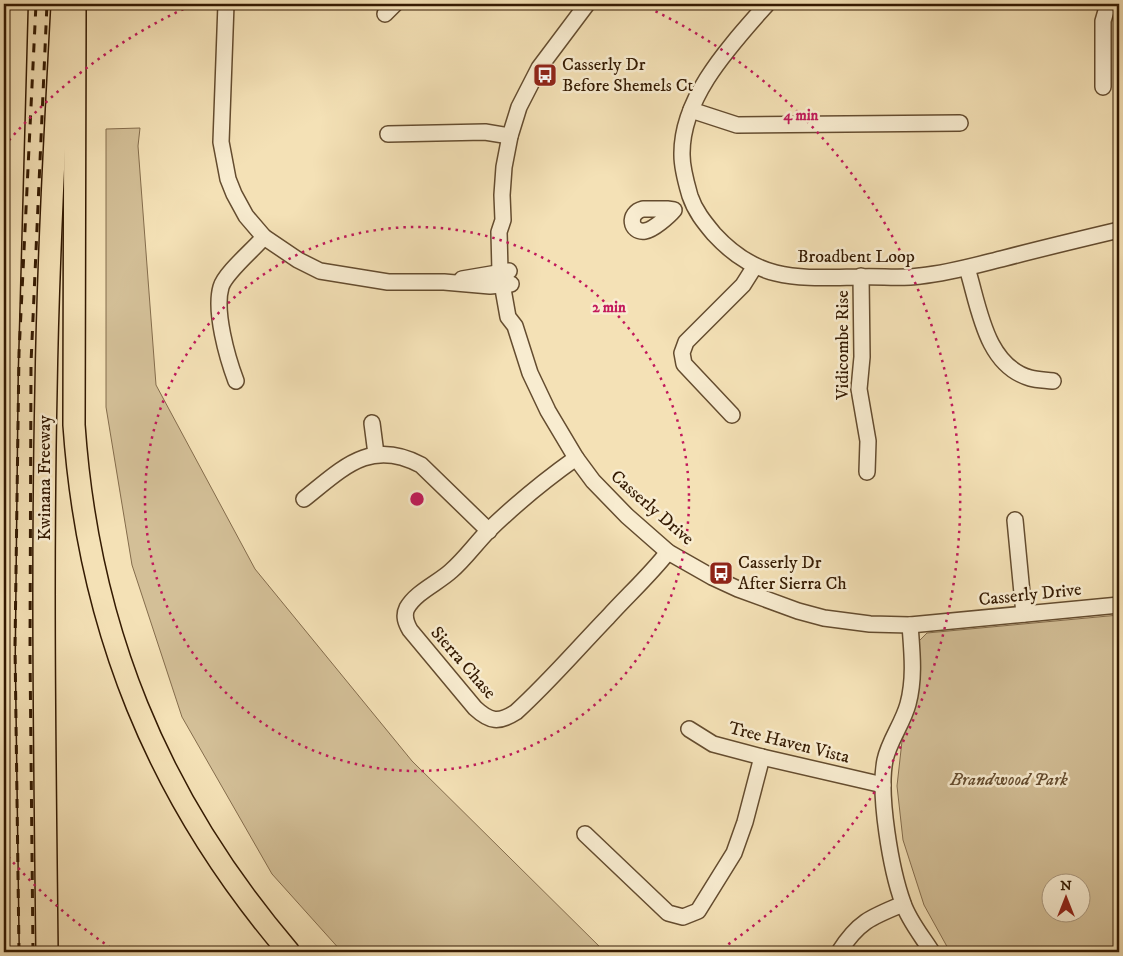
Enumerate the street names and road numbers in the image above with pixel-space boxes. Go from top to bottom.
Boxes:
street label: Broadbent Loop [797,246,915,268]
street label: Vidicombe Rise [832,290,854,401]
street label: Kwinana Freeway [34,415,56,541]
street label: Casserly Drive [606,466,698,550]
street label: Casserly Drive [977,579,1083,611]
street label: Sierra Chase [426,622,500,704]
street label: Tree Haven Vista [726,717,852,769]

